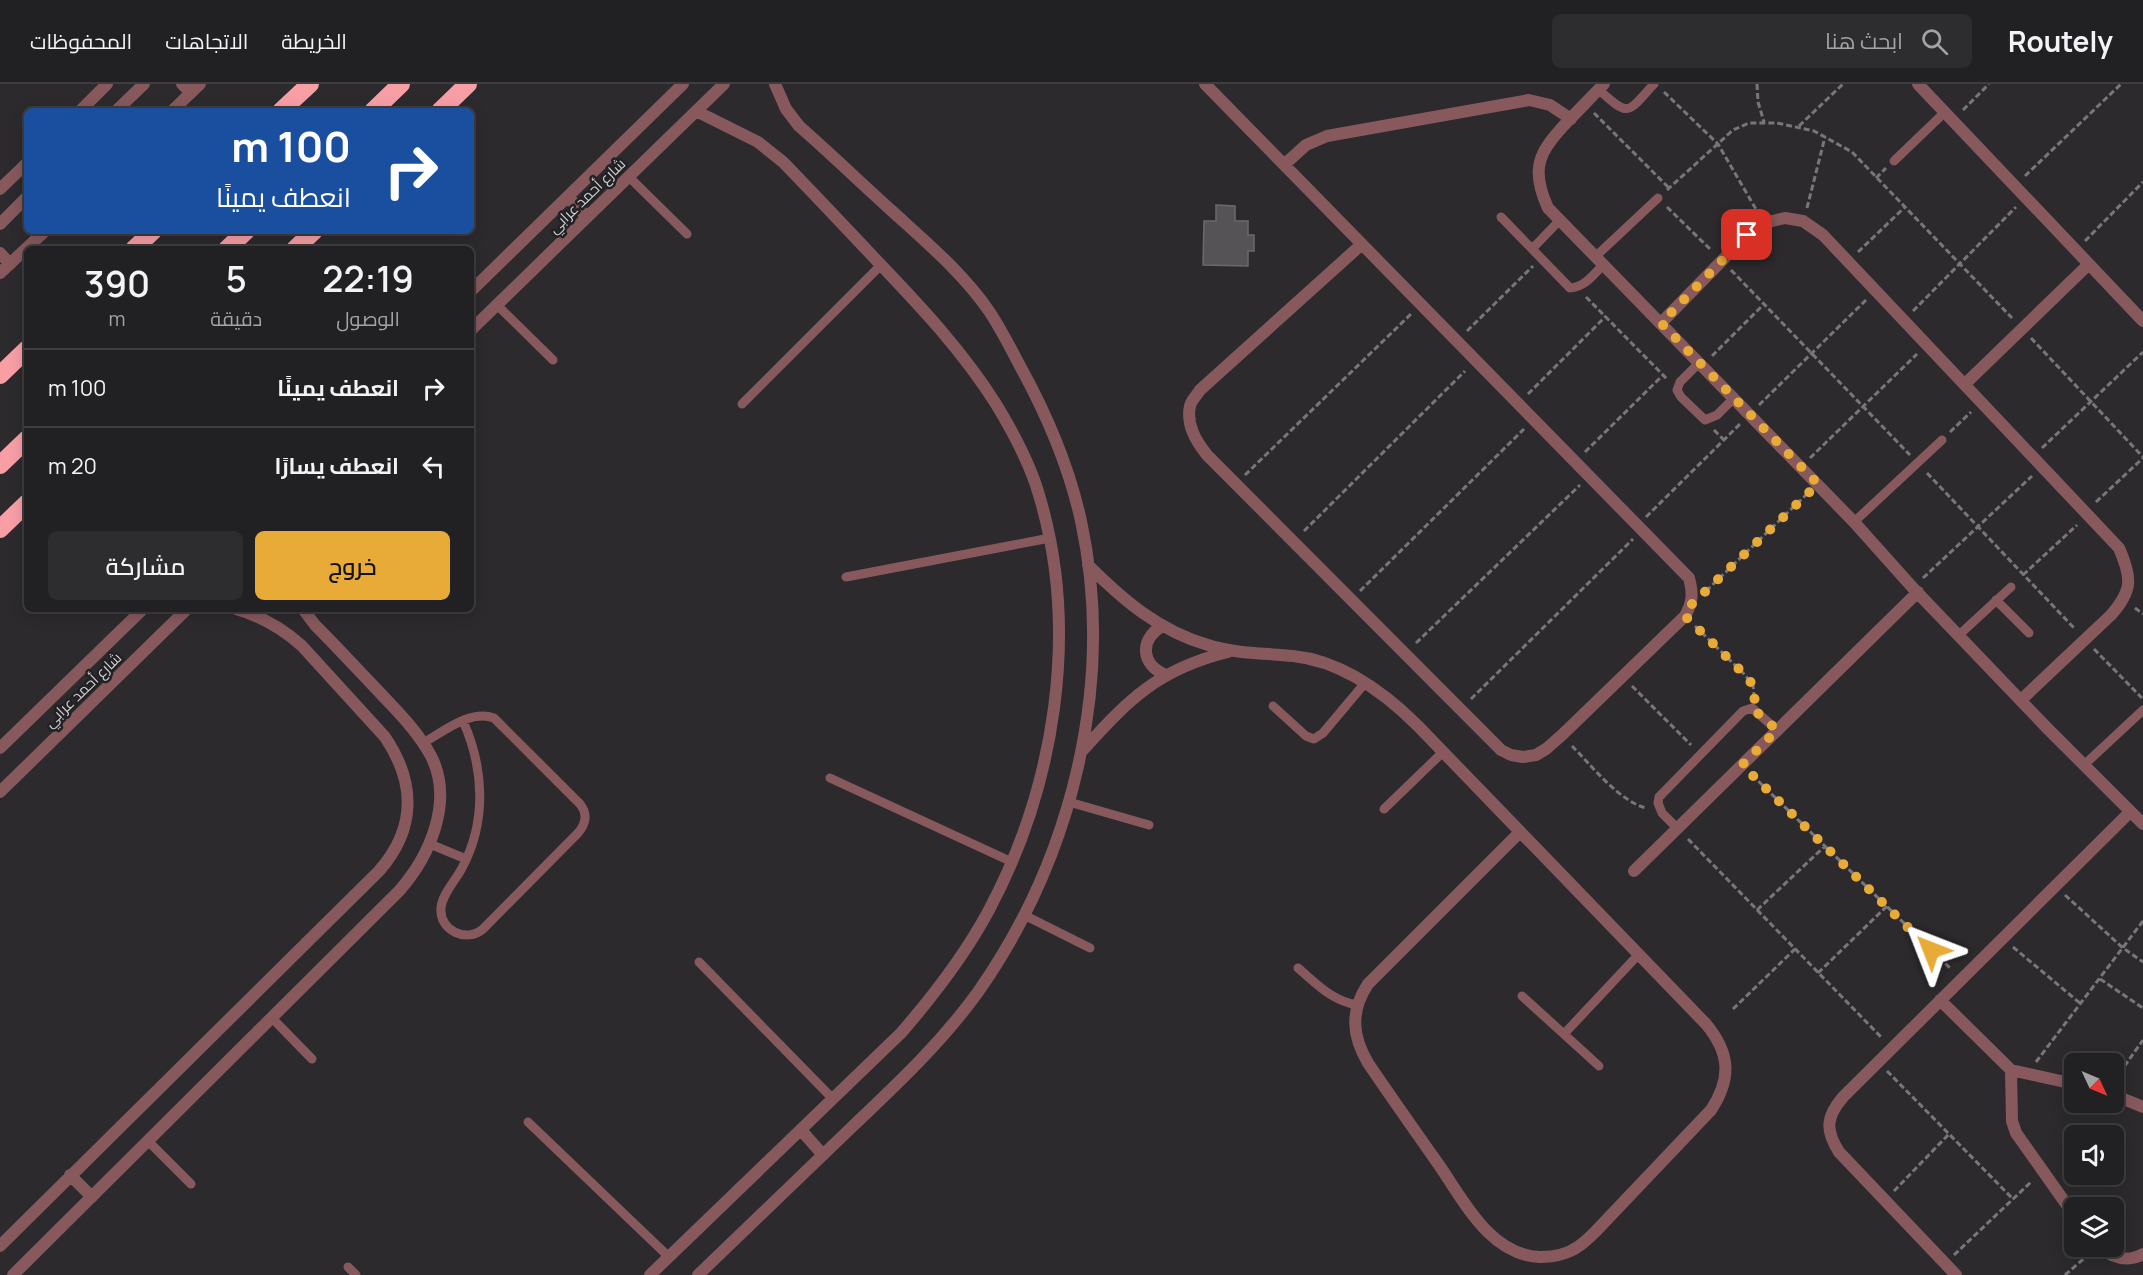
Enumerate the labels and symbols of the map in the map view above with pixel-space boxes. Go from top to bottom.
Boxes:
street label: شارع أحمد عرابي [543,153,631,239]
pin [1721,209,1772,260]
street label: شارع أحمد عرابي [39,647,127,733]
position arrow [1899,918,1963,982]
north arrow [2064,1053,2124,1113]

